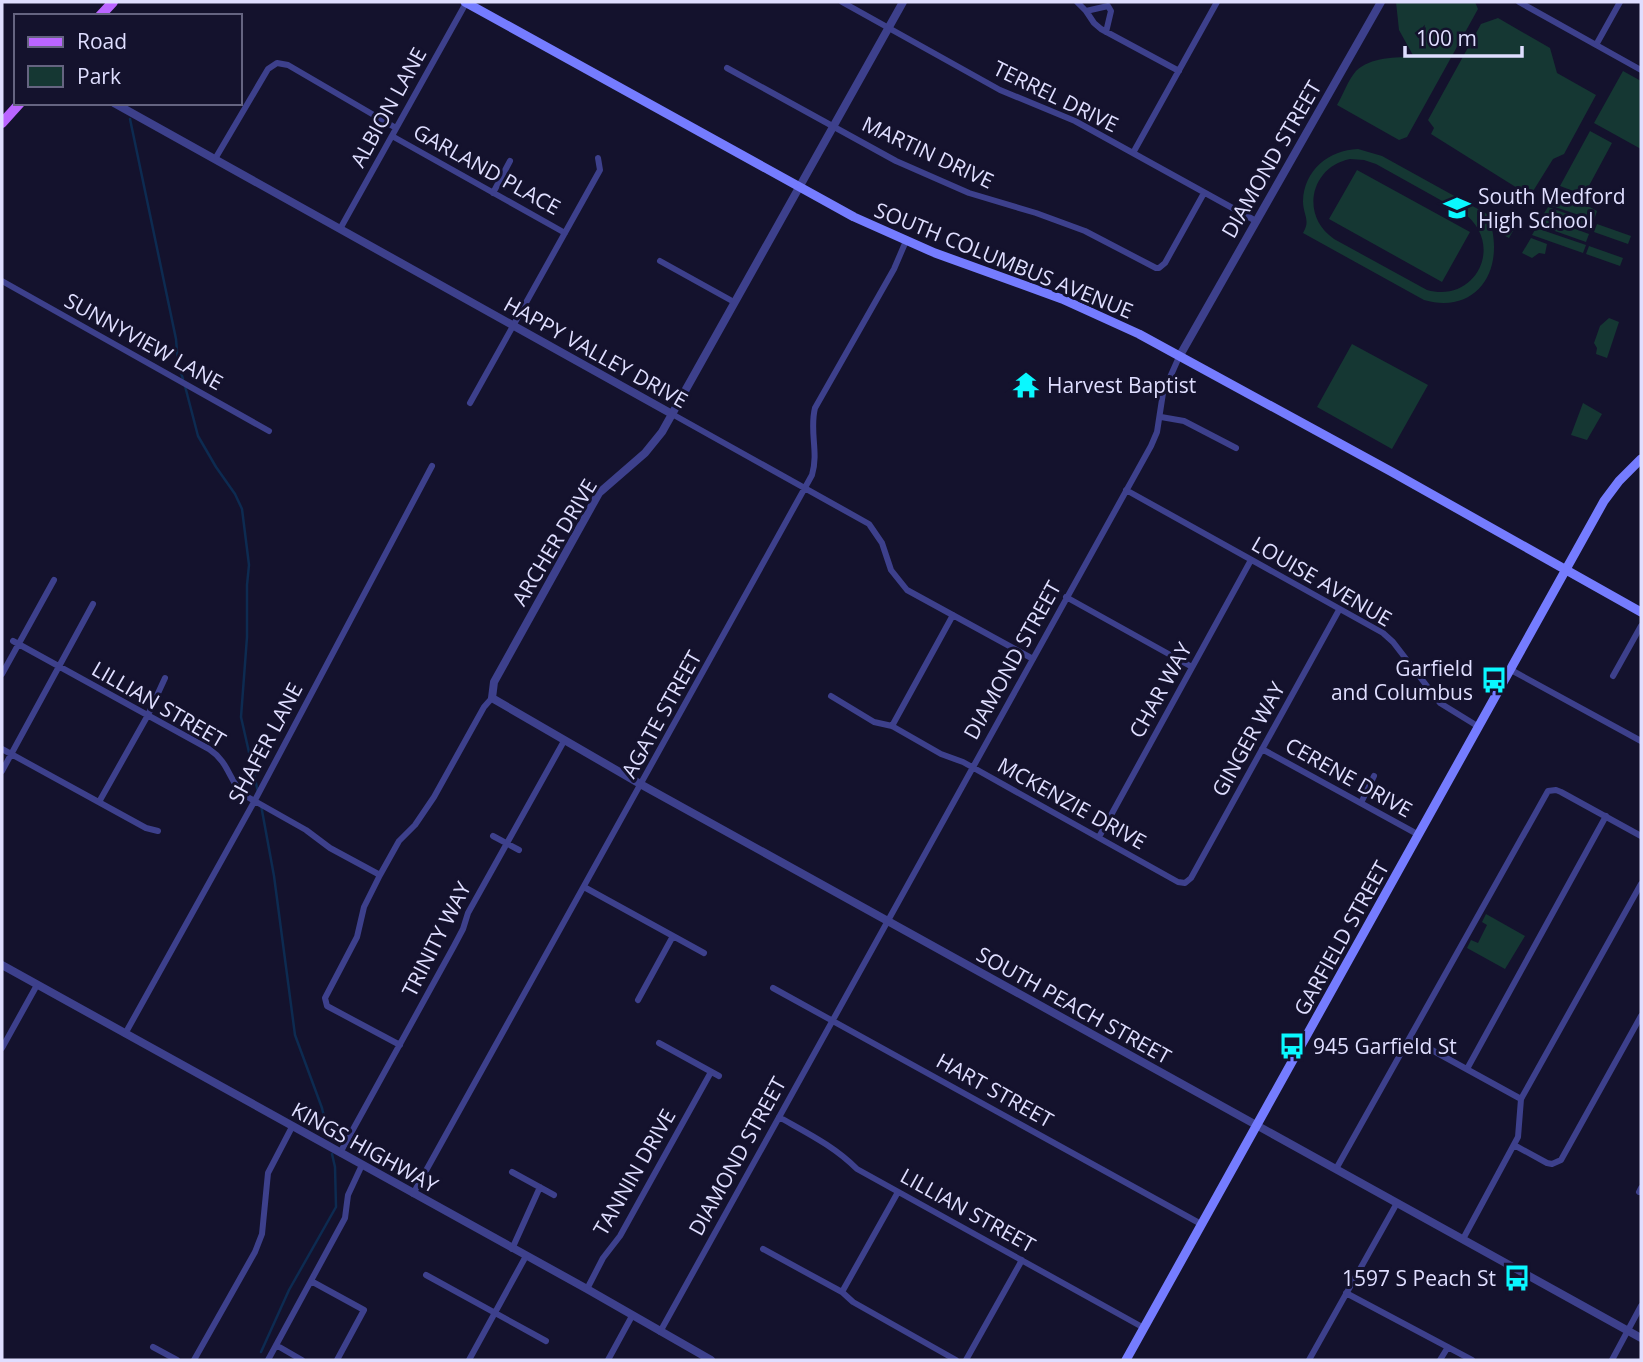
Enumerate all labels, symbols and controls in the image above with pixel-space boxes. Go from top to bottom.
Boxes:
legend [14,14,242,105]
scale bar [1405,14,1522,58]
text: 100 m [1416,24,1477,52]
text: Road [77,27,127,55]
street label: ALBION LANE [344,42,432,172]
street label: TERREL DRIVE [989,54,1123,138]
text: Park [77,62,121,90]
street label: DIAMOND STREET [1215,75,1328,243]
street label: MARTIN DRIVE [858,109,998,195]
street label: GARLAND PLACE [408,117,566,221]
place label: South Medford High School [1478,182,1626,234]
school or university icon: South Medford High School [1442,193,1472,223]
street label: SOUTH COLUMBUS AVENUE [871,195,1137,325]
street label: SUNNYVIEW LANE [60,286,228,396]
street label: HAPPY VALLEY DRIVE [499,290,693,414]
temple icon: Harvest Baptist [1011,370,1041,400]
place label: Harvest Baptist [1047,371,1196,399]
street label: ARCHER DRIVE [505,473,603,611]
street label: LOUISE AVENUE [1247,530,1397,632]
street label: DIAMOND STREET [957,575,1067,744]
street label: CHAR WAY [1122,637,1198,743]
street label: AGATE STREET [614,645,708,783]
street label: LILLIAN STREET [87,654,231,754]
place label: Garfield and Columbus [1331,654,1473,706]
bus stop icon: Garfield and Columbus [1479,665,1509,695]
street label: GINGER WAY [1205,677,1291,801]
street label: SHAFER LANE [221,678,309,808]
street label: CERENE DRIVE [1281,731,1417,823]
street label: MCKENZIE DRIVE [993,751,1151,855]
street label: GARFIELD STREET [1287,855,1395,1020]
street label: TRINITY WAY [395,877,477,1001]
street label: SOUTH PEACH STREET [972,940,1177,1070]
bus stop icon: 945 Garfield St [1277,1031,1307,1061]
place label: 945 Garfield St [1313,1032,1457,1060]
street label: HART STREET [931,1046,1059,1134]
street label: DIAMOND STREET [682,1071,792,1240]
street label: KINGS HIGHWAY [287,1095,443,1199]
street label: TANNIN DRIVE [586,1104,682,1240]
street label: LILLIAN STREET [896,1161,1041,1259]
bus stop icon: 1597 S Peach St [1502,1263,1532,1293]
place label: 1597 S Peach St [1342,1264,1496,1292]

